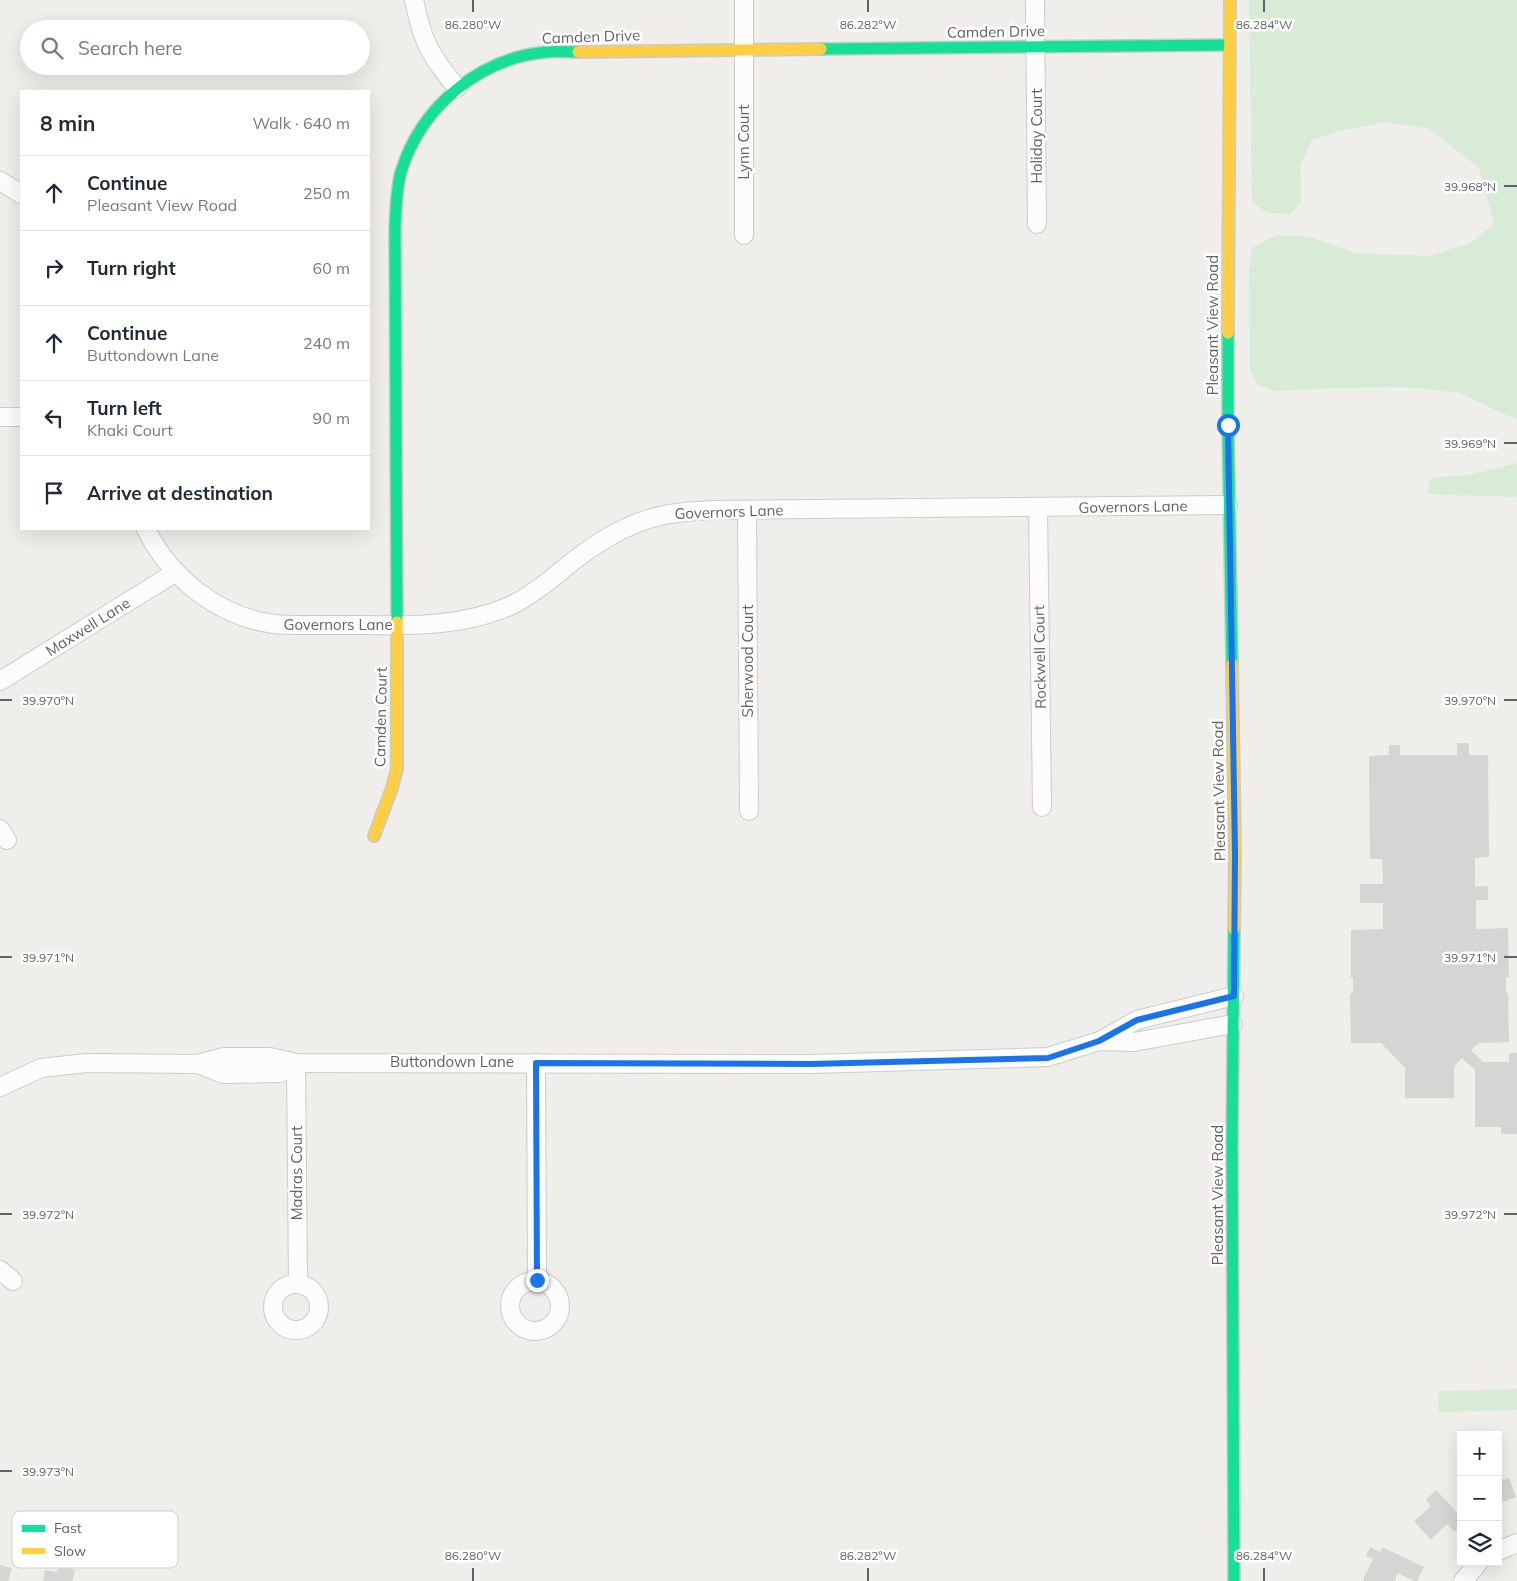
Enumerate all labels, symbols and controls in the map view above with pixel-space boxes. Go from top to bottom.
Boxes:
text: 86.280°W [445,17,501,32]
text: 86.282°W [840,17,896,32]
text: 86.284°W [1236,17,1292,32]
search box [20,20,370,75]
street label: Camden Drive [947,21,1045,42]
street label: Camden Drive [542,25,640,48]
icon: search [38,34,66,62]
text: Search here [78,36,182,60]
street label: Holiday Court [1027,88,1046,184]
street label: Lynn Court [734,104,753,180]
text: 8 min [40,110,95,136]
text: Walk · 640 m [252,113,350,133]
text: Continue [87,171,167,195]
icon: ahead [40,179,68,207]
text: 39.968°N [1444,179,1496,194]
text: 250 m [303,183,350,203]
text: Pleasant View Road [87,195,237,215]
icon: right [40,254,68,282]
street label: Pleasant View Road [1203,255,1222,395]
text: Turn right [87,256,176,280]
text: 60 m [313,258,350,278]
text: Continue [87,321,167,345]
icon: ahead [40,329,68,357]
text: 240 m [303,333,350,353]
text: Buttondown Lane [87,345,219,365]
text: Turn left [87,396,162,420]
icon: left [40,404,68,432]
text: 90 m [313,408,350,428]
route start [1217,414,1240,437]
text: Khaki Court [87,420,173,440]
text: 39.969°N [1444,436,1496,451]
icon: arrive [40,479,68,507]
text: Arrive at destination [87,481,273,505]
street label: Governors Lane [1078,496,1188,517]
street label: Governors Lane [674,500,784,523]
street label: Maxwell Lane [42,593,133,660]
street label: Sherwood Court [738,604,757,718]
street label: Rockwell Court [1029,605,1050,709]
street label: Governors Lane [283,615,393,634]
street label: Camden Court [370,667,391,767]
text: 39.970°N [22,693,74,708]
text: 39.970°N [1444,693,1496,708]
street label: Pleasant View Road [1208,720,1229,862]
text: 39.971°N [22,950,74,965]
text: 39.971°N [1444,950,1496,965]
street label: Buttondown Lane [390,1052,514,1071]
street label: Pleasant View Road [1208,1125,1227,1265]
street label: Madras Court [287,1126,306,1220]
text: 39.972°N [22,1207,74,1222]
text: 39.972°N [1444,1207,1496,1222]
route end [526,1269,549,1292]
map controls [1457,1431,1502,1566]
button: + [1457,1431,1502,1476]
text: 39.973°N [22,1464,74,1479]
button: − [1457,1476,1502,1521]
legend [12,1511,178,1568]
text: Fast [54,1519,82,1537]
button: layers [1457,1521,1502,1566]
text: Slow [54,1542,86,1560]
text: 86.280°W [445,1548,501,1563]
text: 86.282°W [840,1548,896,1563]
text: 86.284°W [1236,1548,1292,1563]

